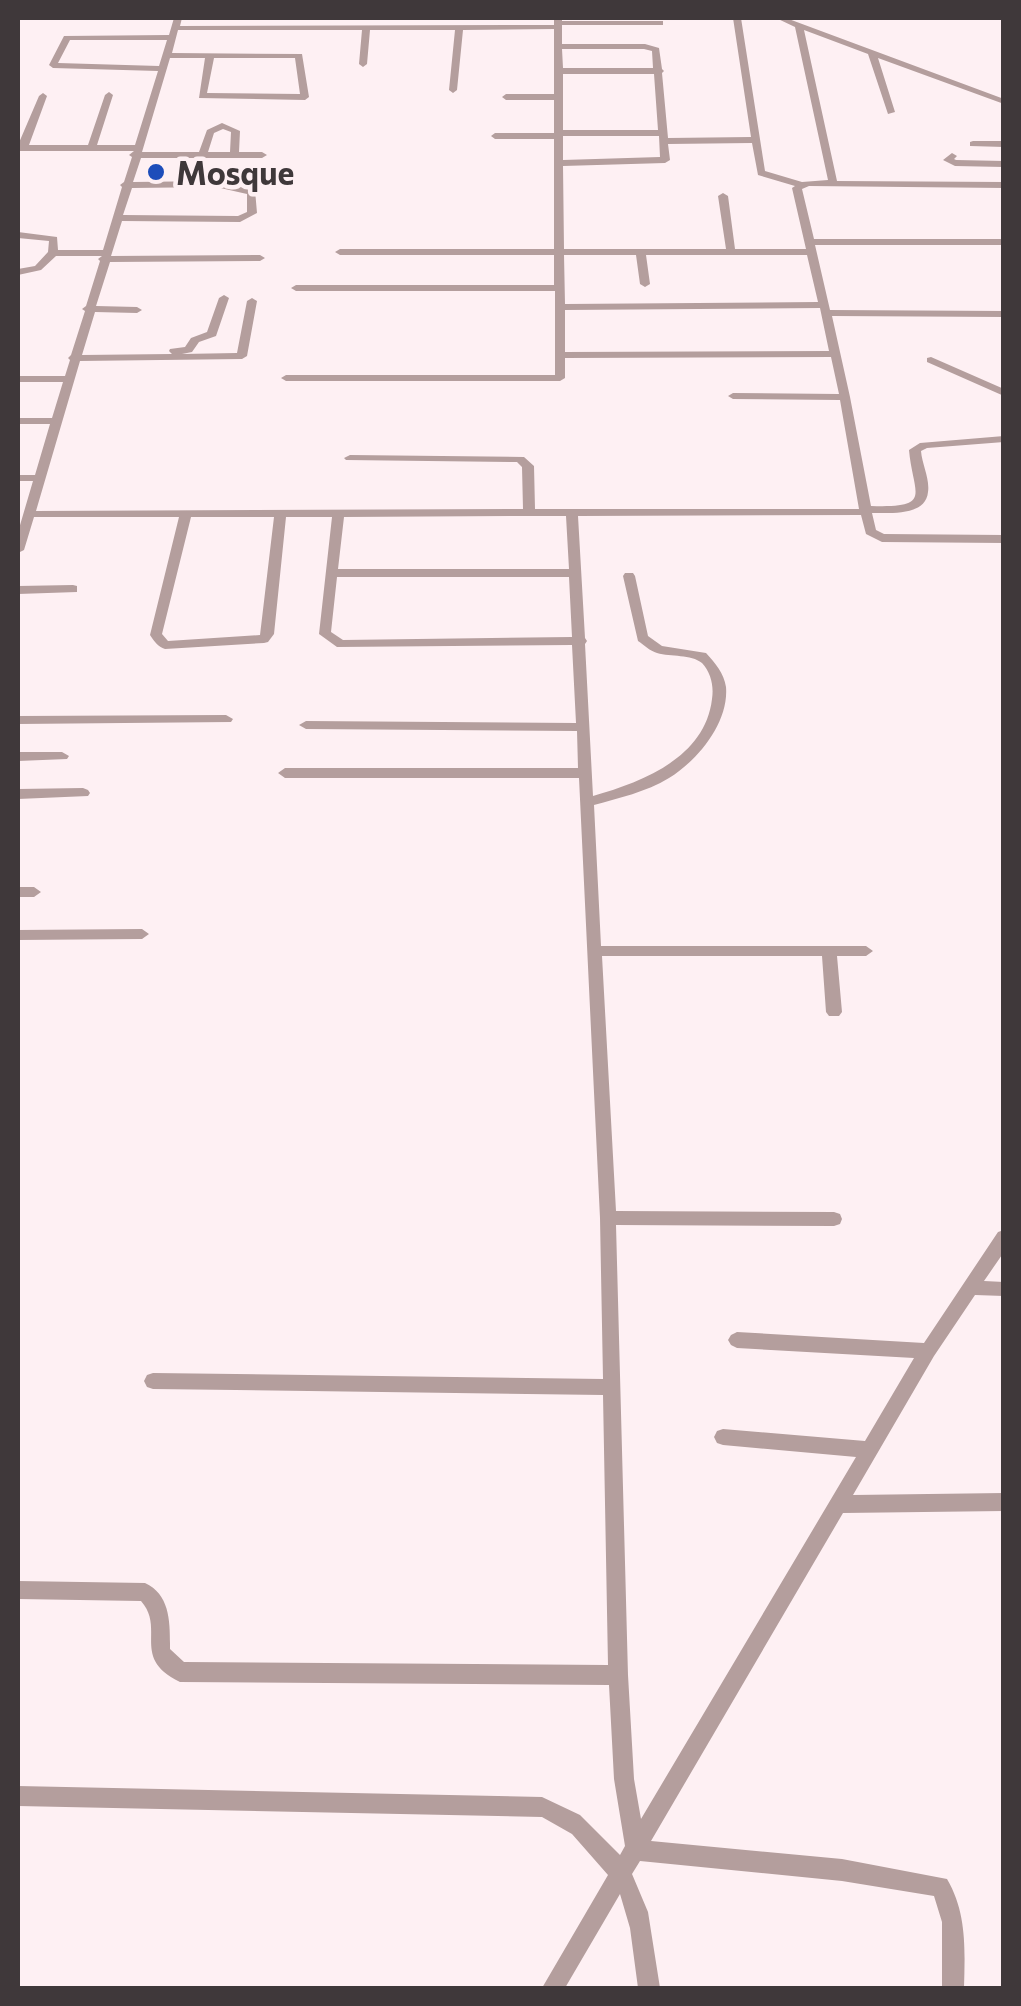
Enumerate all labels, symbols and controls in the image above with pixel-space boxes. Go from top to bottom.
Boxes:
place label: Mosque [176,152,294,192]
marker: Mosque [145,161,167,183]

